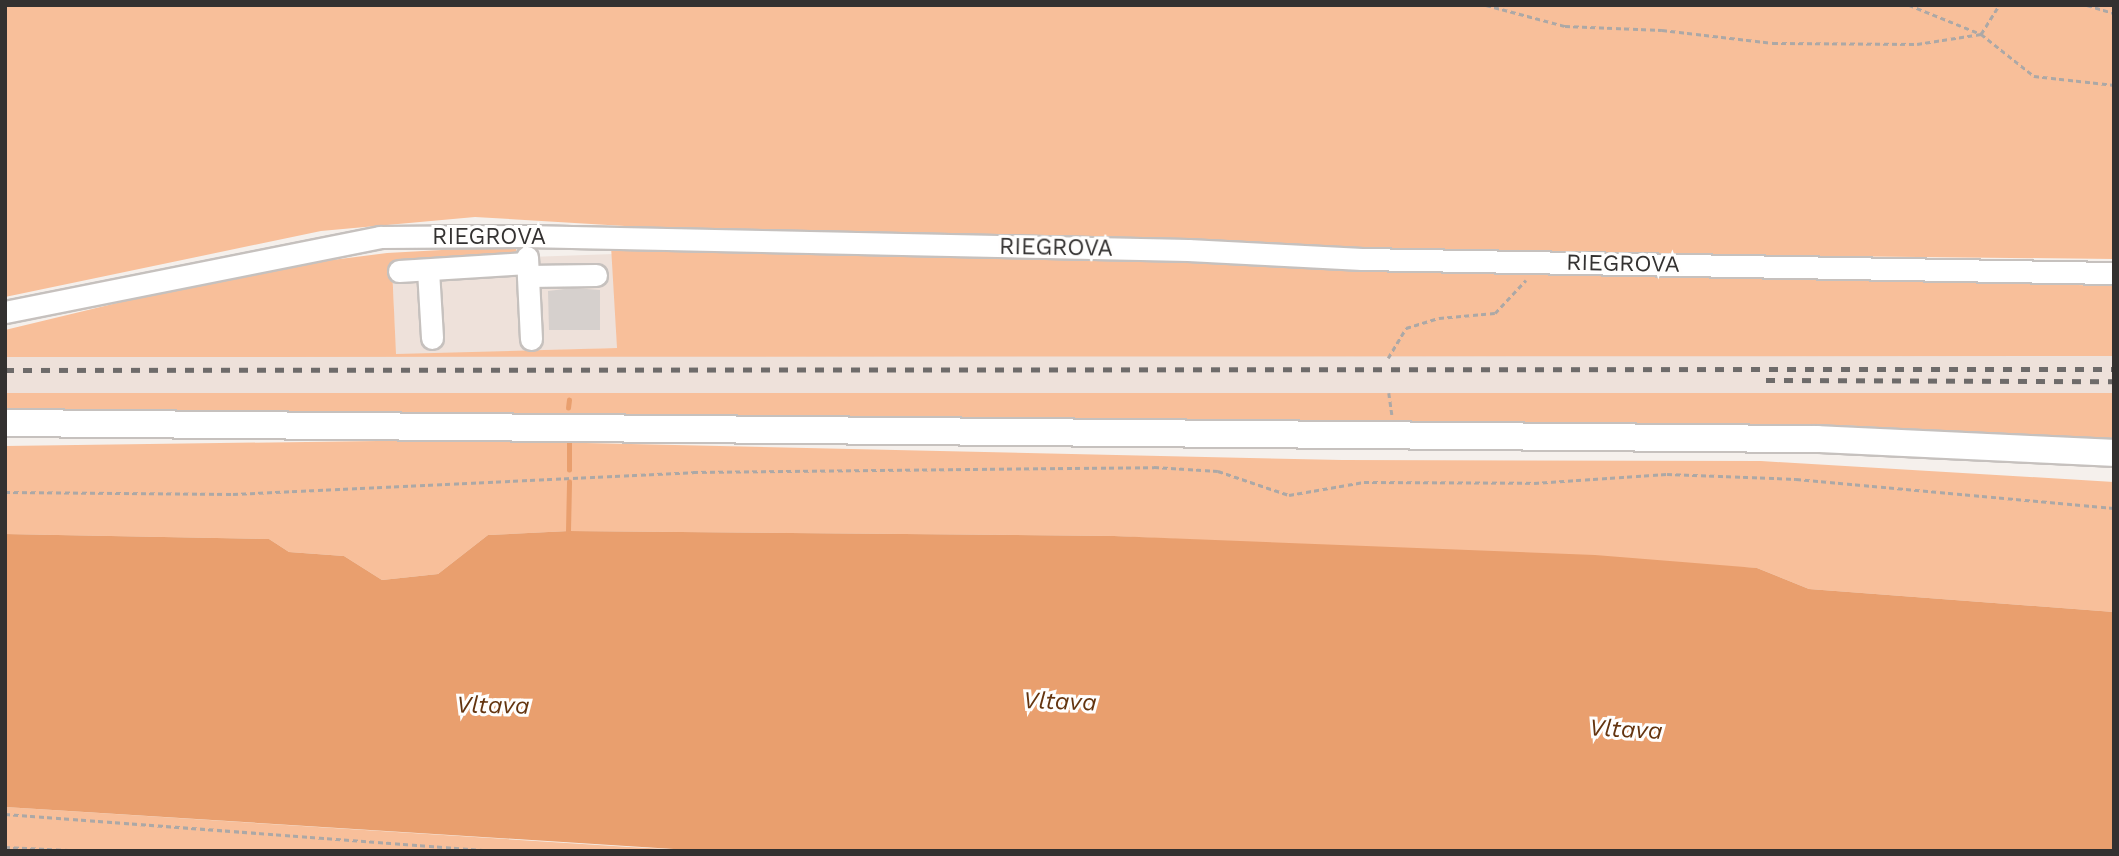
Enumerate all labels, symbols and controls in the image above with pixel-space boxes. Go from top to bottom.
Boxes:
street label: RIEGROVA [432,223,546,251]
street label: RIEGROVA [999,233,1113,263]
street label: RIEGROVA [1566,249,1680,279]
water label: Vltava [1023,686,1097,718]
water label: Vltava [456,691,530,721]
water label: Vltava [1589,714,1663,746]

